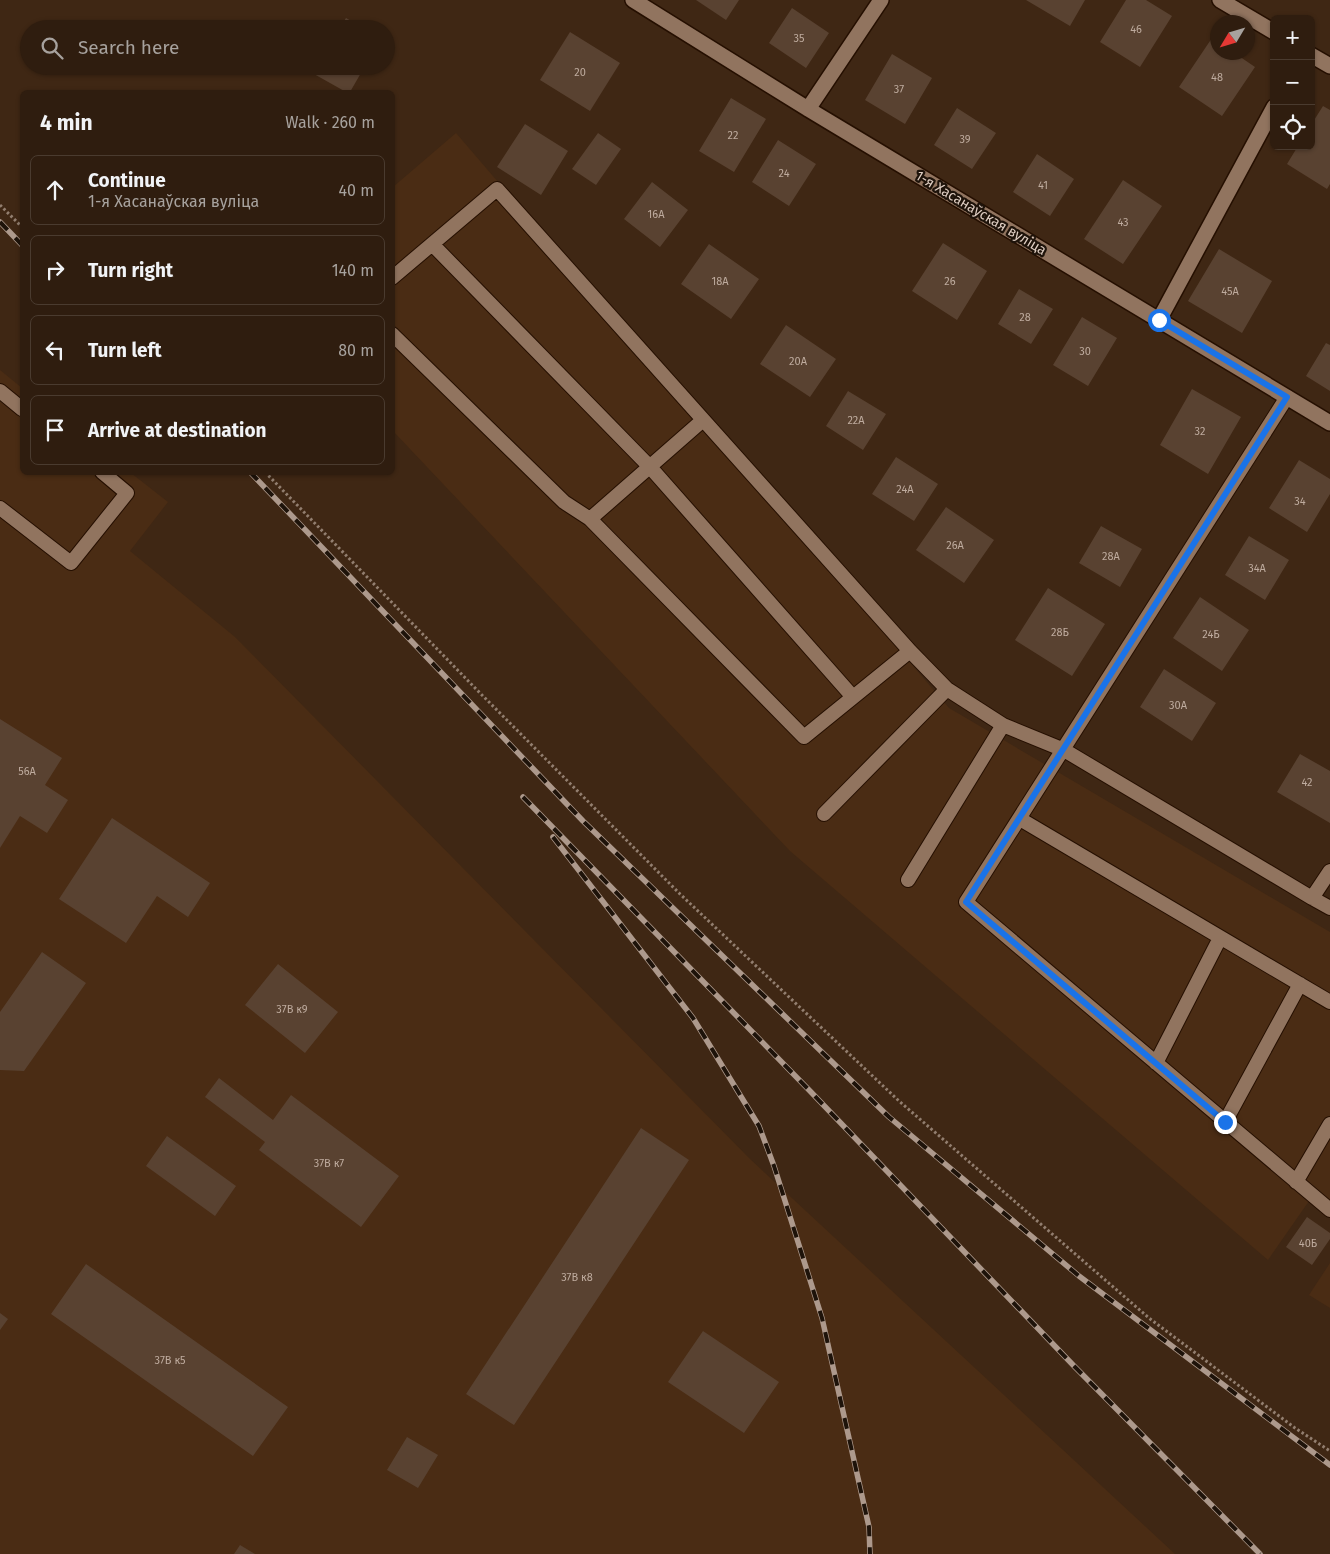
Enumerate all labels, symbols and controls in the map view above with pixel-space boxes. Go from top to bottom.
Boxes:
north arrow [1210,15,1255,60]
map controls [1270,15,1315,150]
button: + [1270,15,1315,60]
search box [20,20,395,75]
house number: 46 [1130,23,1142,36]
house number: 35 [794,32,805,45]
icon: search [38,34,66,62]
text: Search here [78,36,179,59]
button: − [1270,60,1315,105]
house number: 20 [574,66,586,79]
house number: 48 [1211,71,1223,84]
house number: 37 [894,83,904,96]
button: locate [1270,105,1315,150]
text: 4 min [40,110,93,136]
text: Walk · 260 m [285,113,375,132]
house number: 22 [728,129,738,142]
house number: 39 [959,133,971,146]
house number: 24 [779,167,790,180]
street label: 1-я Хасанаўская вуліца [912,167,1050,259]
text: Continue [88,169,166,192]
icon: ahead [41,176,69,204]
house number: 41 [1038,179,1048,192]
text: 40 m [339,181,374,200]
text: 1-я Хасанаўская вуліца [88,192,259,211]
house number: 16А [648,208,665,221]
house number: 43 [1117,216,1129,229]
icon: right [41,256,69,284]
text: Turn right [88,259,173,282]
text: 140 m [332,261,374,280]
house number: 18А [711,275,729,288]
house number: 26 [944,275,956,288]
house number: 45А [1221,285,1239,298]
route start [1148,309,1171,332]
house number: 28 [1019,311,1031,324]
icon: left [41,336,69,364]
text: Turn left [88,339,162,362]
text: 80 m [338,341,374,360]
house number: 30 [1079,345,1091,358]
house number: 20А [789,355,808,368]
house number: 22А [847,414,865,427]
icon: arrive [41,416,69,444]
text: Arrive at destination [88,419,267,442]
house number: 32 [1195,425,1205,438]
house number: 24А [896,483,914,496]
house number: 34 [1294,495,1306,508]
house number: 26А [946,539,964,552]
house number: 28А [1102,550,1121,563]
house number: 34А [1248,562,1266,575]
house number: 28Б [1051,626,1070,639]
house number: 24Б [1202,628,1220,641]
house number: 30А [1169,699,1188,712]
house number: 56А [18,765,37,778]
house number: 42 [1301,776,1313,789]
house number: 37В к9 [276,1003,308,1016]
route end [1214,1111,1237,1134]
house number: 37В к7 [314,1157,344,1170]
house number: 40Б [1299,1237,1318,1250]
house number: 37В к8 [561,1271,593,1284]
house number: 37В к5 [154,1354,186,1367]

